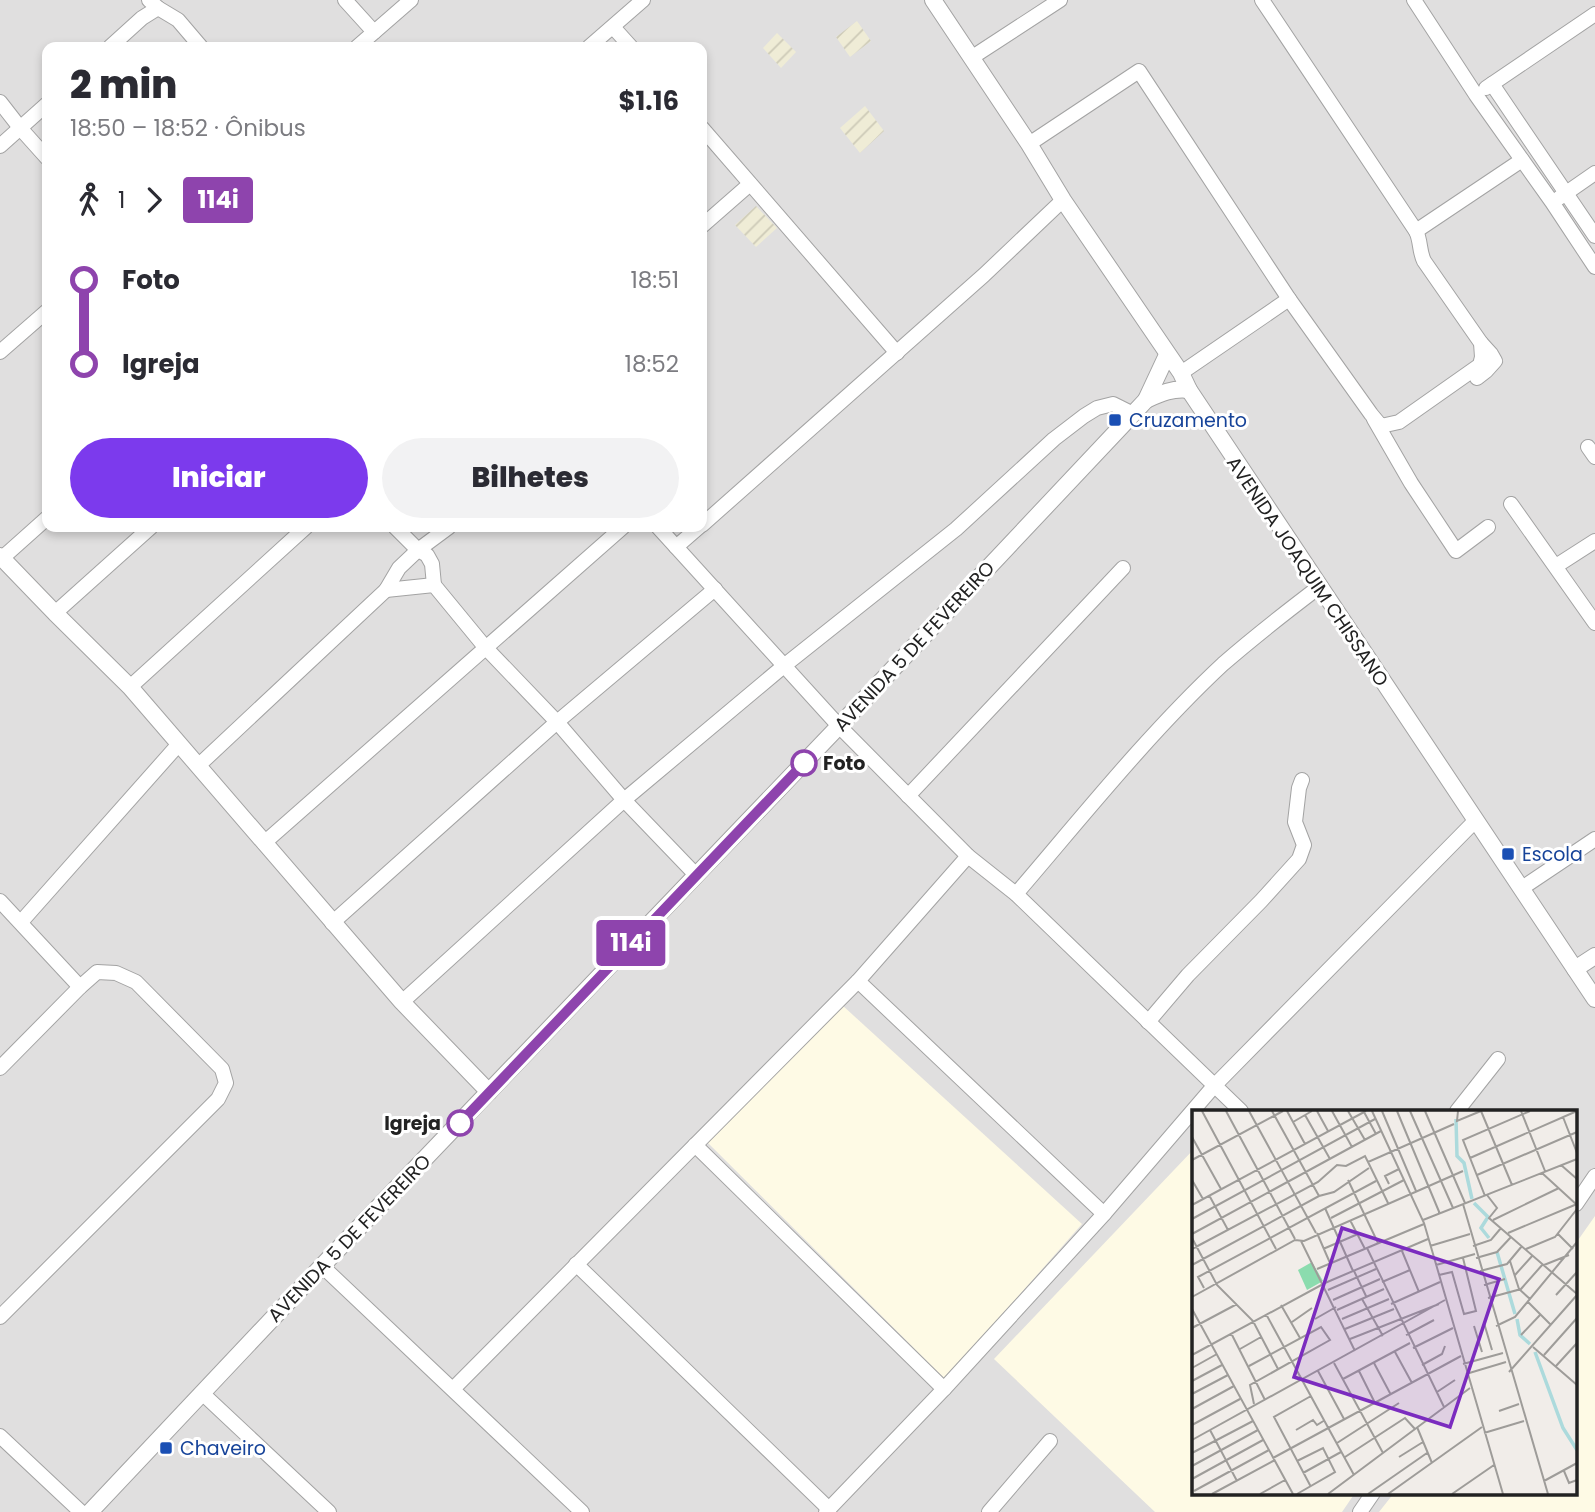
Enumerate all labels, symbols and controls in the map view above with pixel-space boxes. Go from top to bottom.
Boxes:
text: 2 min [70,58,177,111]
text: $1.16 [618,83,679,119]
text: 18:50 – 18:52 · Ônibus [70,112,306,144]
icon: walk [70,181,108,219]
icon: forward [135,181,173,219]
text: 114i [197,183,239,216]
text: 1 [118,184,125,216]
text: Foto [122,262,180,298]
text: 18:51 [630,264,679,296]
text: Igreja [122,346,200,382]
text: 18:52 [625,348,679,380]
place label: Cruzamento [1129,407,1247,434]
marker: Cruzamento [1107,412,1123,428]
button: Iniciar [70,438,368,518]
button: Bilhetes [382,438,679,518]
street label: AVENIDA JOAQUIM CHISSANO [1220,451,1395,692]
street label: AVENIDA 5 DE FEVEREIRO [828,555,1001,738]
marker: Foto [791,750,817,776]
place label: Foto [823,750,865,777]
place label: Escola [1522,841,1583,868]
marker: Escola [1500,846,1516,862]
line badge: 114i [582,920,680,966]
text: 114i [610,926,652,959]
place label: Igreja [384,1110,441,1137]
marker: Igreja [447,1110,473,1136]
inset map [1192,1110,1578,1494]
street label: AVENIDA 5 DE FEVEREIRO [262,1148,437,1328]
place label: Chaveiro [180,1435,266,1462]
marker: Chaveiro [158,1440,174,1456]

